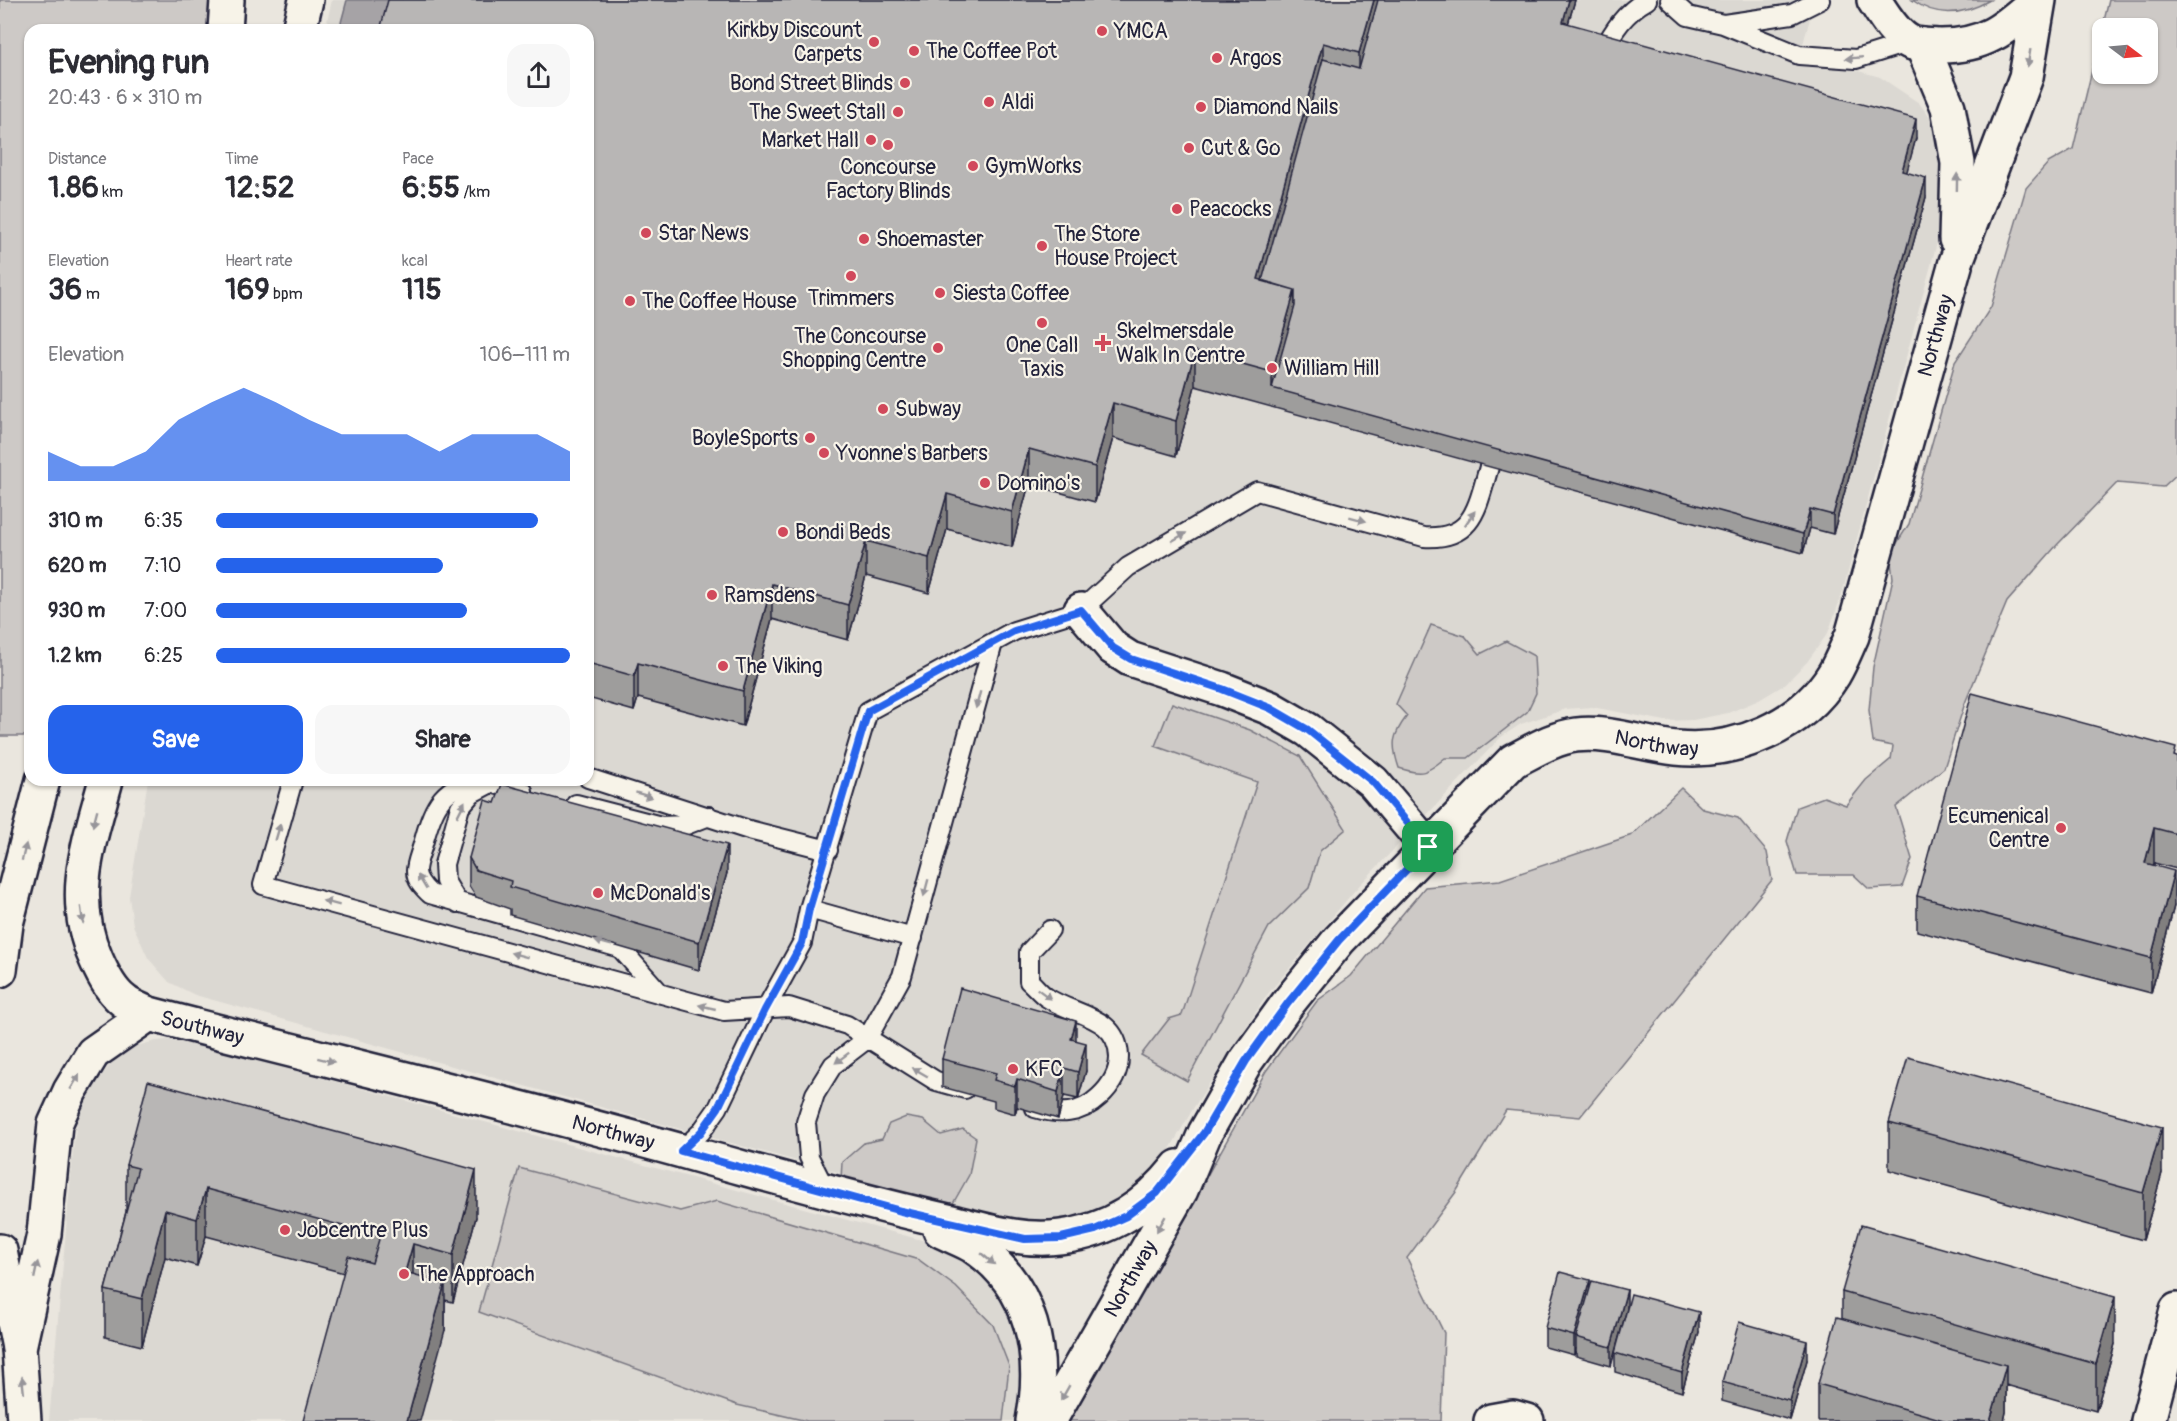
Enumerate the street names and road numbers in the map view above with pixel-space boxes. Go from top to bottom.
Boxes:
street label: Northway [1911,291,1960,380]
street label: Northway [1613,723,1698,762]
street label: Southway [158,1004,247,1051]
street label: Northway [569,1108,657,1156]
street label: Northway [1098,1235,1163,1322]

